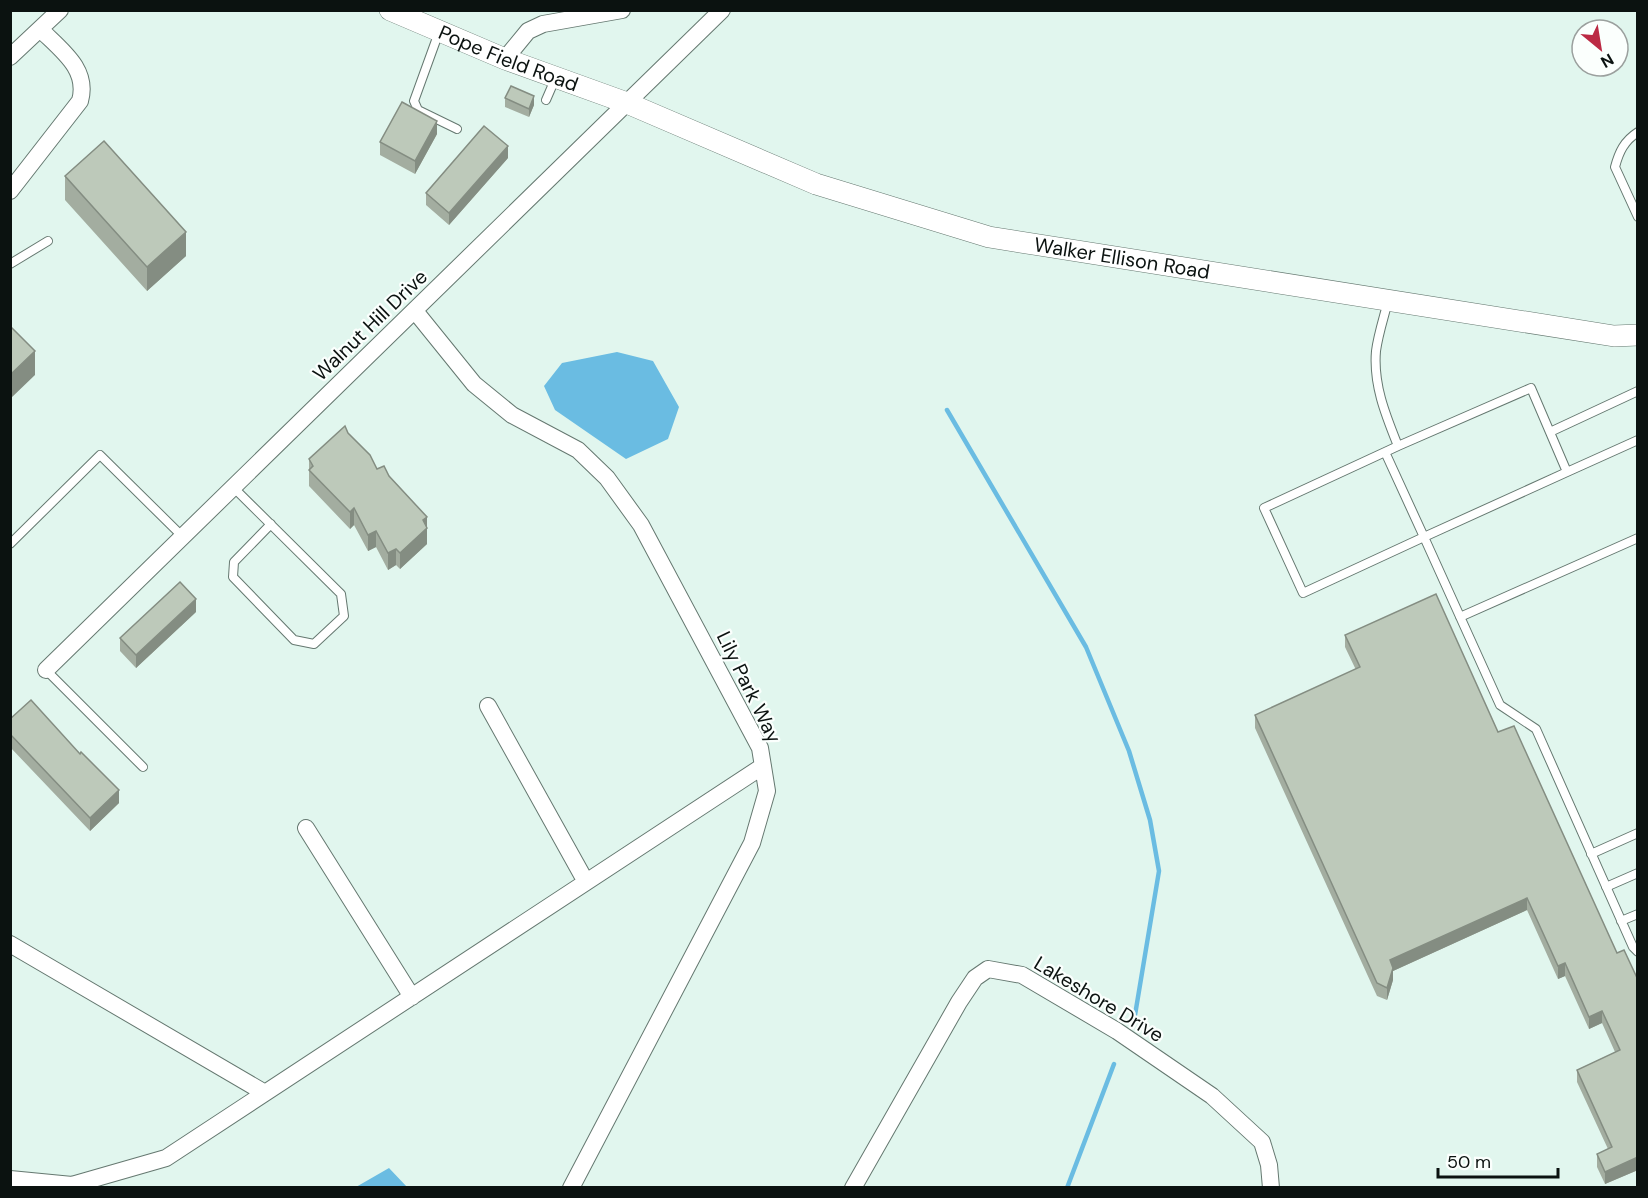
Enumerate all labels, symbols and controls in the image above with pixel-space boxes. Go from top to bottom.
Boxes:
north arrow [1570,18,1630,78]
street label: Pope Field Road [435,19,582,97]
text: N [1597,49,1618,73]
street label: Walker Ellison Road [1032,231,1212,285]
street label: Walnut Hill Drive [307,264,433,386]
street label: Lily Park Way [711,627,787,747]
street label: Lakeshore Drive [1029,950,1169,1048]
scale bar [1438,1141,1558,1179]
text: 50 m [1447,1150,1491,1174]

